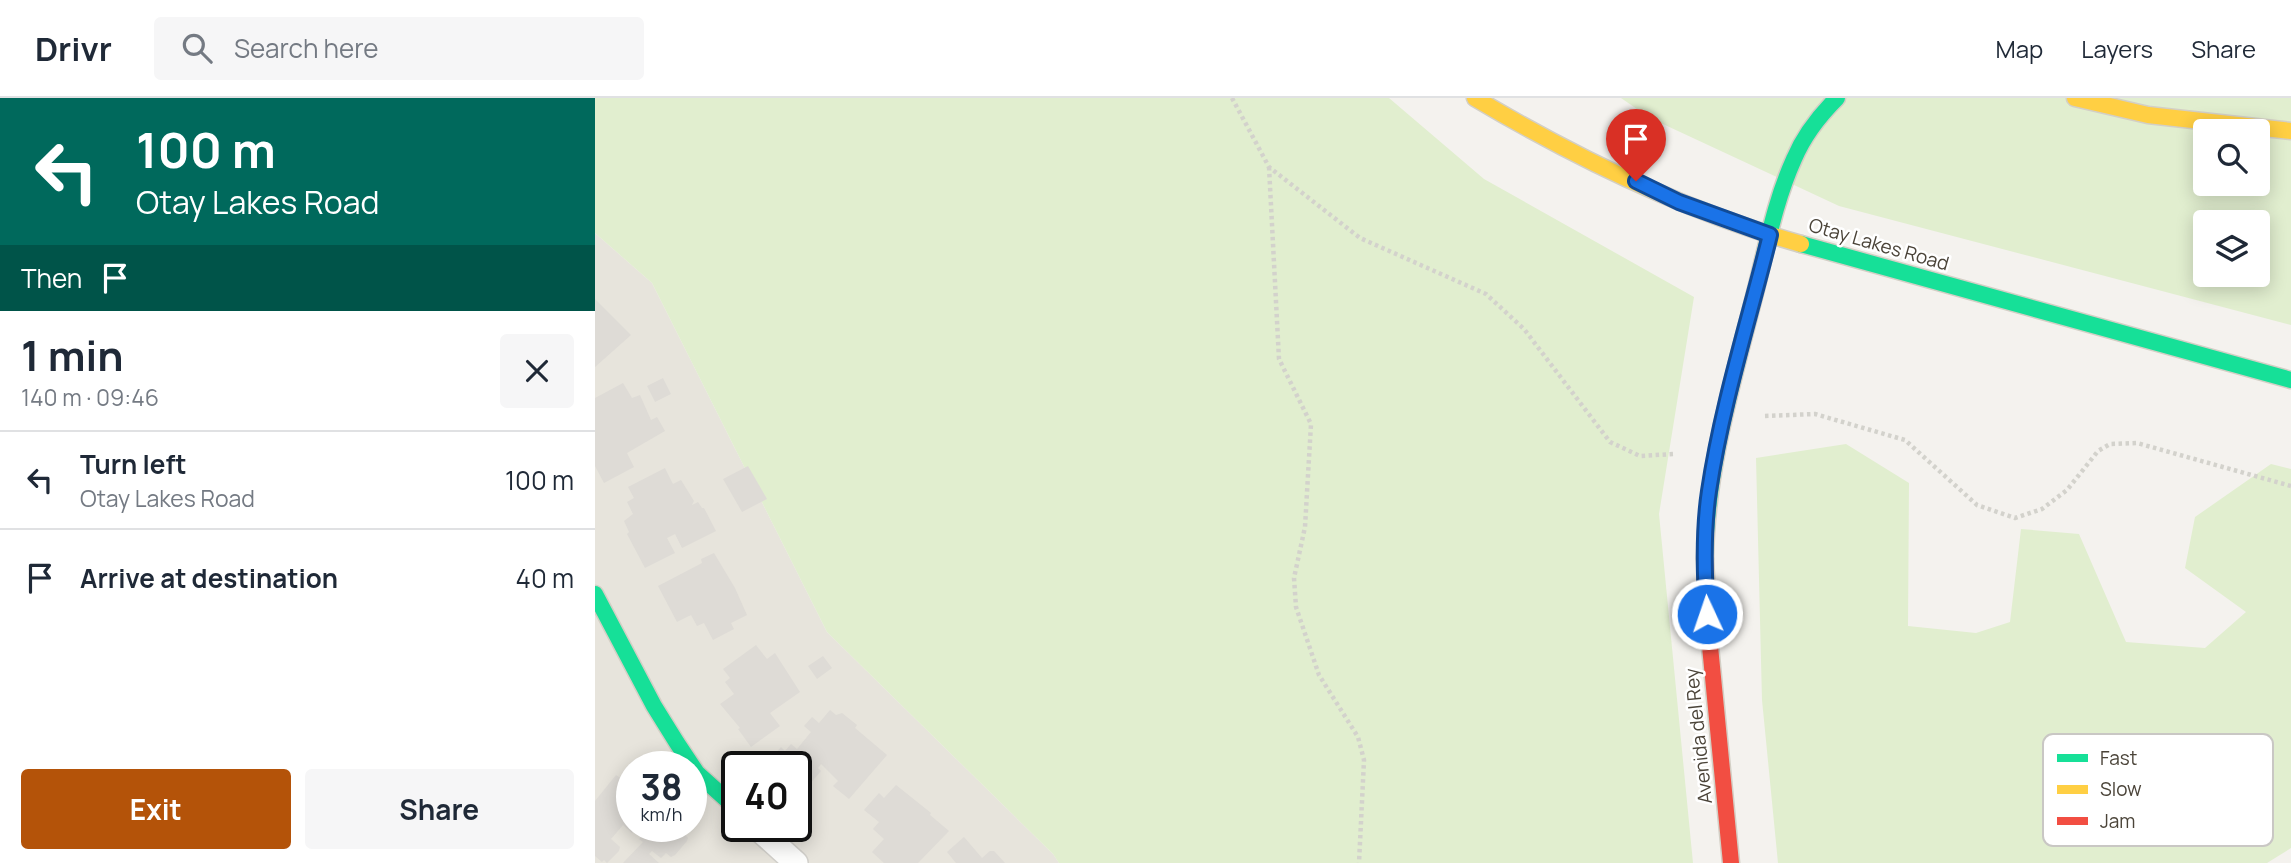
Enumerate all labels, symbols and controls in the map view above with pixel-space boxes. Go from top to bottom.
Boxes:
search box [154,17,644,80]
text: Drivr [35,26,112,71]
icon: search [178,29,216,67]
text: Search here [234,30,378,66]
text: Map [1996,32,2043,65]
text: Layers [2081,32,2153,65]
text: Share [2191,32,2256,65]
pin [1606,109,1666,181]
text: 100 m [136,116,276,183]
map controls [2193,119,2270,287]
button: search [2193,119,2270,196]
icon: arrive [1617,120,1655,158]
icon: left [21,126,112,217]
text: Otay Lakes Road [136,180,379,224]
button: layers [2193,210,2270,287]
street label: Otay Lakes Road [1806,212,1952,276]
icon: arrive [96,259,134,297]
text: Then [21,260,82,296]
text: 1 min [21,326,124,384]
button: close [500,334,574,408]
text: 140 m · 09:46 [21,381,159,413]
text: Turn left [80,446,187,482]
icon: left [21,461,59,499]
text: 100 m [505,462,574,498]
text: Otay Lakes Road [80,482,255,514]
icon: arrive [21,559,59,597]
text: Arrive at destination [80,560,338,596]
text: 40 m [516,560,574,596]
position arrow [1670,577,1744,651]
street label: Avenida del Rey [1678,667,1718,805]
legend [2043,734,2273,846]
text: Fast [2100,745,2137,771]
speed limit sign: 40 [721,751,812,842]
text: 38 [641,763,682,811]
button: Exit [21,769,291,849]
button: Share [305,769,574,849]
text: Slow [2100,776,2142,802]
text: km/h [641,802,682,826]
text: Jam [2100,808,2135,834]

